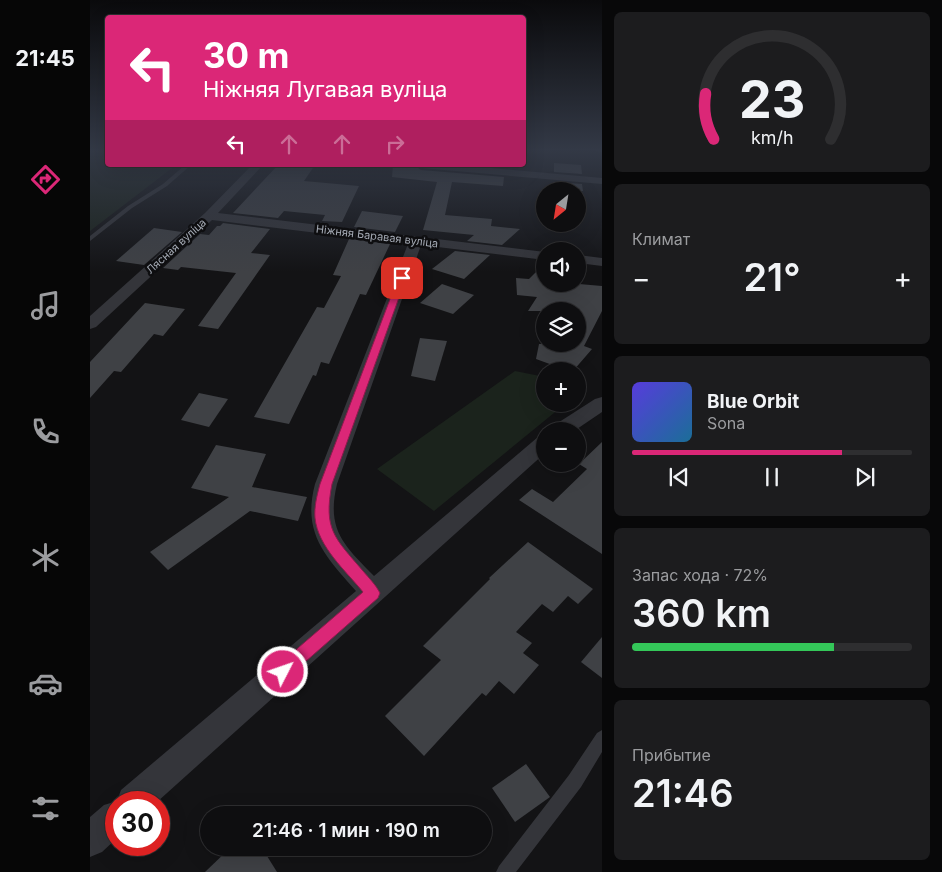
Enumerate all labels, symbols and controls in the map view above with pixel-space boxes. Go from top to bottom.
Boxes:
text: 30 m [203,34,289,76]
icon: left [120,35,185,100]
text: 21:45 [15,45,75,71]
text: 23 [739,68,805,131]
text: Ніжняя Лугавая вуліца [203,76,447,102]
text: km/h [751,127,793,148]
icon: left [222,130,250,158]
icon: ahead [275,130,303,158]
icon: ahead [328,130,356,158]
icon: right [381,130,409,158]
icon: directions [28,162,63,197]
north arrow [536,182,586,232]
map controls [536,182,586,472]
street label: Лясная вуліца [143,215,209,277]
street label: Ніжняя Баравая вуліца [315,222,439,250]
text: Климат [632,229,690,249]
button: sound [536,242,586,292]
text: 21° [743,254,801,300]
pin [381,257,423,299]
text: − [632,261,651,295]
text: + [893,261,912,295]
icon: arrive [388,264,416,292]
icon: music [28,288,63,323]
button: layers [536,302,586,352]
button: + [536,362,586,412]
text: Blue Orbit [707,390,799,413]
text: Sona [707,413,745,433]
icon: phone [28,414,63,449]
button: − [536,422,586,472]
icon: previous [665,463,693,491]
icon: pause [758,463,786,491]
icon: next [851,463,879,491]
icon: climate [28,540,63,575]
text: Запас хода · 72% [632,565,768,585]
text: 360 km [632,590,771,636]
position arrow [256,645,308,697]
icon: car [28,666,63,701]
text: Прибытие [632,745,711,765]
text: 21:46 [632,770,733,816]
icon: filters [28,791,63,826]
speed limit sign: 30 [105,791,170,856]
text: 21:46 · 1 мин · 190 m [252,819,440,842]

